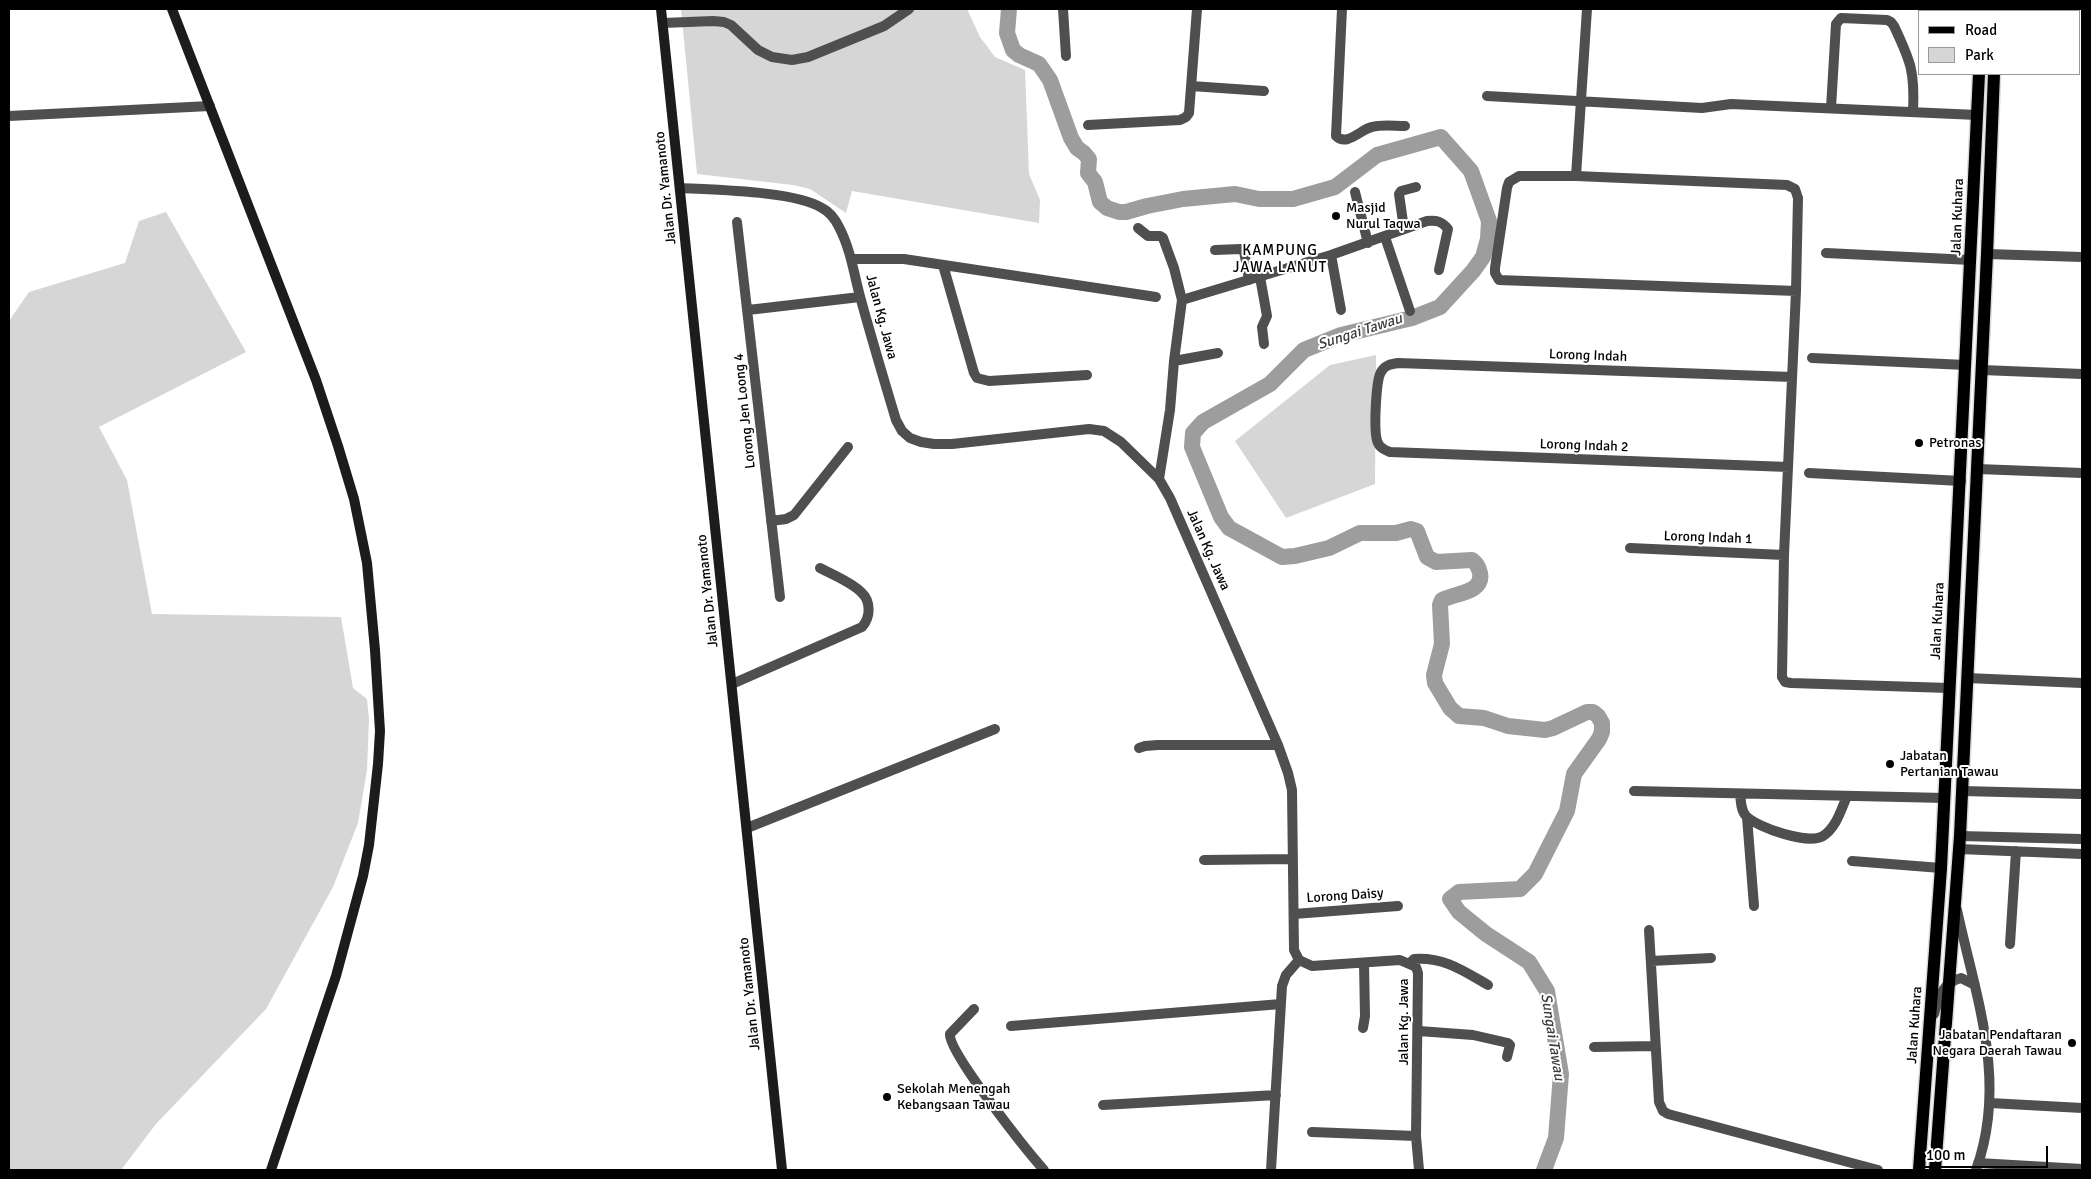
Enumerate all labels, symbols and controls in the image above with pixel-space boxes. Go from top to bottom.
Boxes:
legend [1918,10,2081,75]
text: Road [1965,21,1997,39]
text: Park [1965,46,1994,64]
street label: Jalan Dr. Yamanoto [652,131,680,245]
street label: Jalan Kuhara [1948,178,1968,256]
place label: Masjid Nurul Taqwa [1346,200,1421,232]
marker: Masjid Nurul Taqwa [1330,210,1342,222]
district label: KAMPUNG JAWA LANUT [1231,242,1329,277]
street label: Jalan Kg. Jawa [862,273,900,361]
water label: Sungai Tawau [1315,310,1405,354]
street label: Lorong Indah [1549,346,1627,366]
street label: Lorong Jen Loong 4 [731,353,759,469]
place label: Petronas [1929,435,1981,451]
street label: Lorong Indah 2 [1539,436,1629,456]
marker: Petronas [1913,437,1925,449]
street label: Jalan Kg. Jawa [1183,507,1233,593]
street label: Lorong Indah 1 [1663,528,1753,548]
street label: Jalan Dr. Yamanoto [694,534,722,648]
street label: Jalan Kuhara [1928,582,1948,660]
place label: Jabatan Pertanian Tawau [1900,748,1999,780]
marker: Jabatan Pertanian Tawau [1884,758,1896,770]
street label: Lorong Daisy [1306,885,1384,907]
street label: Jalan Dr. Yamanoto [736,937,764,1051]
street label: Jalan Kg. Jawa [1396,978,1412,1066]
street label: Jalan Kuhara [1904,986,1926,1064]
water label: Sungai Tawau [1536,992,1568,1082]
place label: Jabatan Pendaftaran Negara Daerah Tawau [1932,1027,2062,1060]
marker: Jabatan Pendaftaran Negara Daerah Tawau [2066,1037,2078,1049]
place label: Sekolah Menengah Kebangsaan Tawau [897,1081,1010,1114]
marker: Sekolah Menengah Kebangsaan Tawau [881,1091,893,1103]
scale bar [1921,1136,2051,1168]
text: 100 m [1926,1146,1966,1164]

